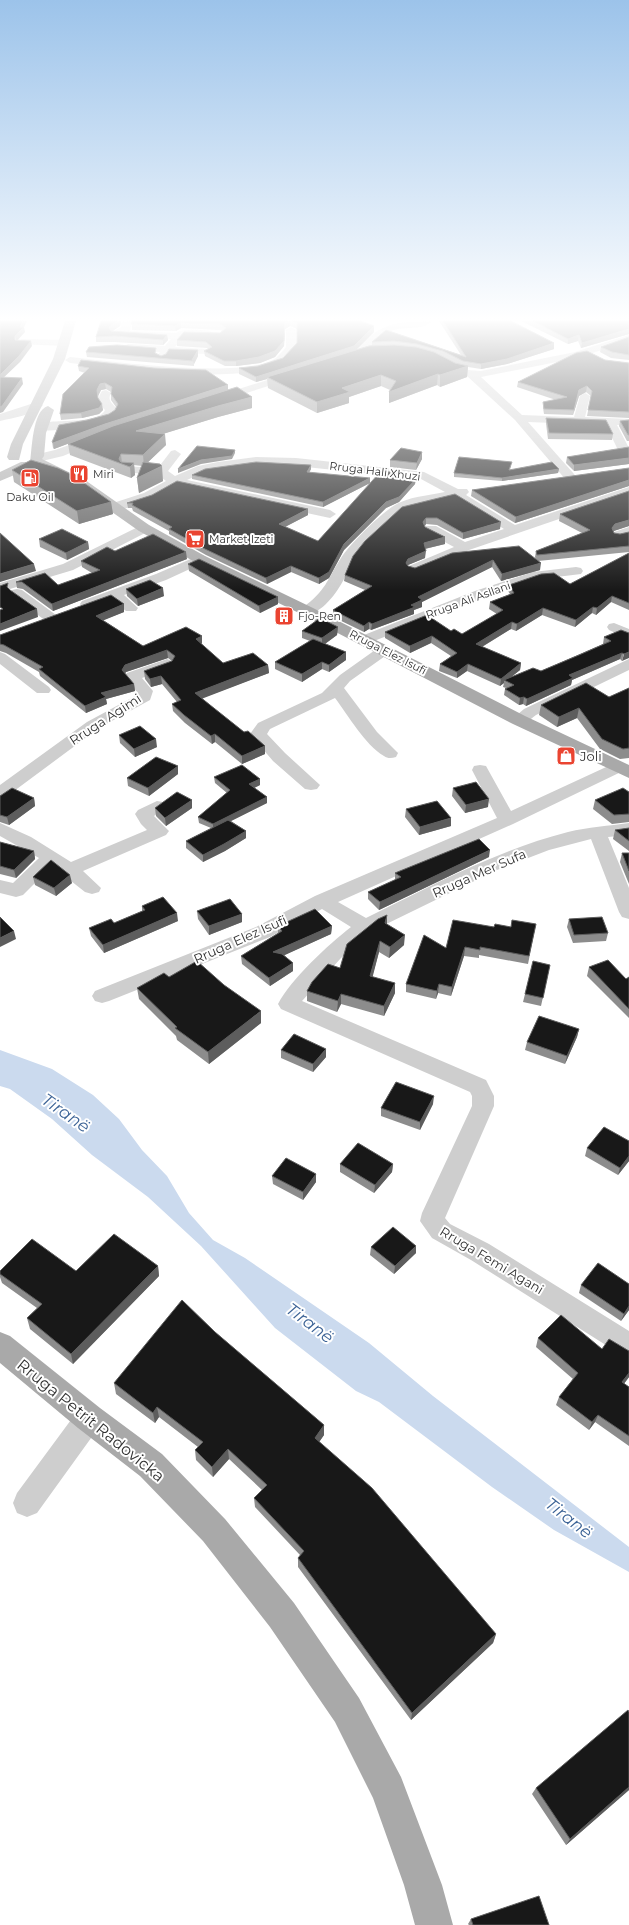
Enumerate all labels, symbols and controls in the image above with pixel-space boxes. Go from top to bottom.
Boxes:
street label: Rruga Hali Xhuzi [329,458,421,484]
restaurant icon: Miri [68,463,90,485]
fuel station icon: Daku Oil [19,467,41,489]
place label: Miri [93,467,114,481]
place label: Daku Oil [6,490,54,504]
supermarket icon: Market Izeti [184,528,206,550]
place label: Market Izeti [209,532,274,546]
street label: Rruga Ali Asllani [424,578,512,622]
building icon: Fjo-Ren [273,605,295,627]
place label: Fjo-Ren [298,609,341,623]
street label: Rruga Elez Isufi [347,627,429,677]
street label: Rruga Agimi [66,690,144,748]
shop icon: Joli [555,745,577,767]
place label: Joli [579,748,602,764]
street label: Rruga Mer Sufa [430,845,528,901]
street label: Rruga Elez Isufi [191,911,289,967]
water label: Tiranë [38,1089,94,1137]
street label: Rruga Femi Agani [437,1223,547,1297]
water label: Tiranë [282,1299,338,1347]
street label: Rruga Petrit Radovicka [13,1355,168,1486]
water label: Tiranë [541,1493,597,1543]

